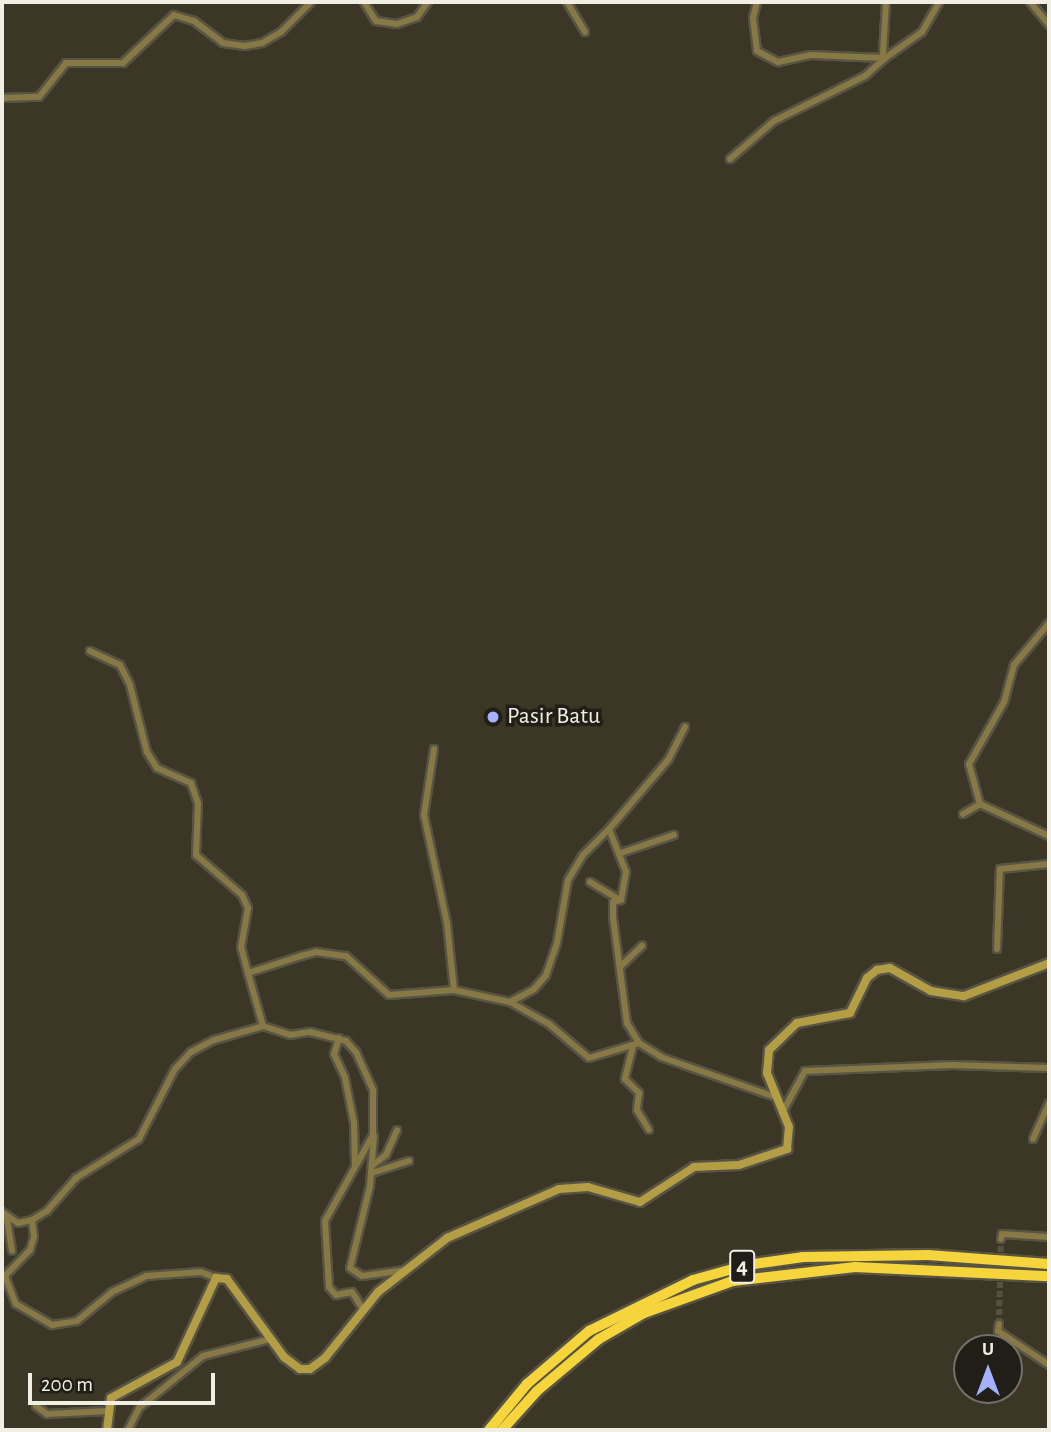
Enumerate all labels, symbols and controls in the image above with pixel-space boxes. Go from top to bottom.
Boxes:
place label: Pasir Batu [507,703,600,731]
marker: Pasir Batu [485,709,501,725]
road number: 4 [728,1248,756,1286]
north arrow [953,1334,1023,1404]
text: U [982,1340,994,1359]
scale bar [32,1358,219,1402]
text: 200 m [41,1374,93,1395]

